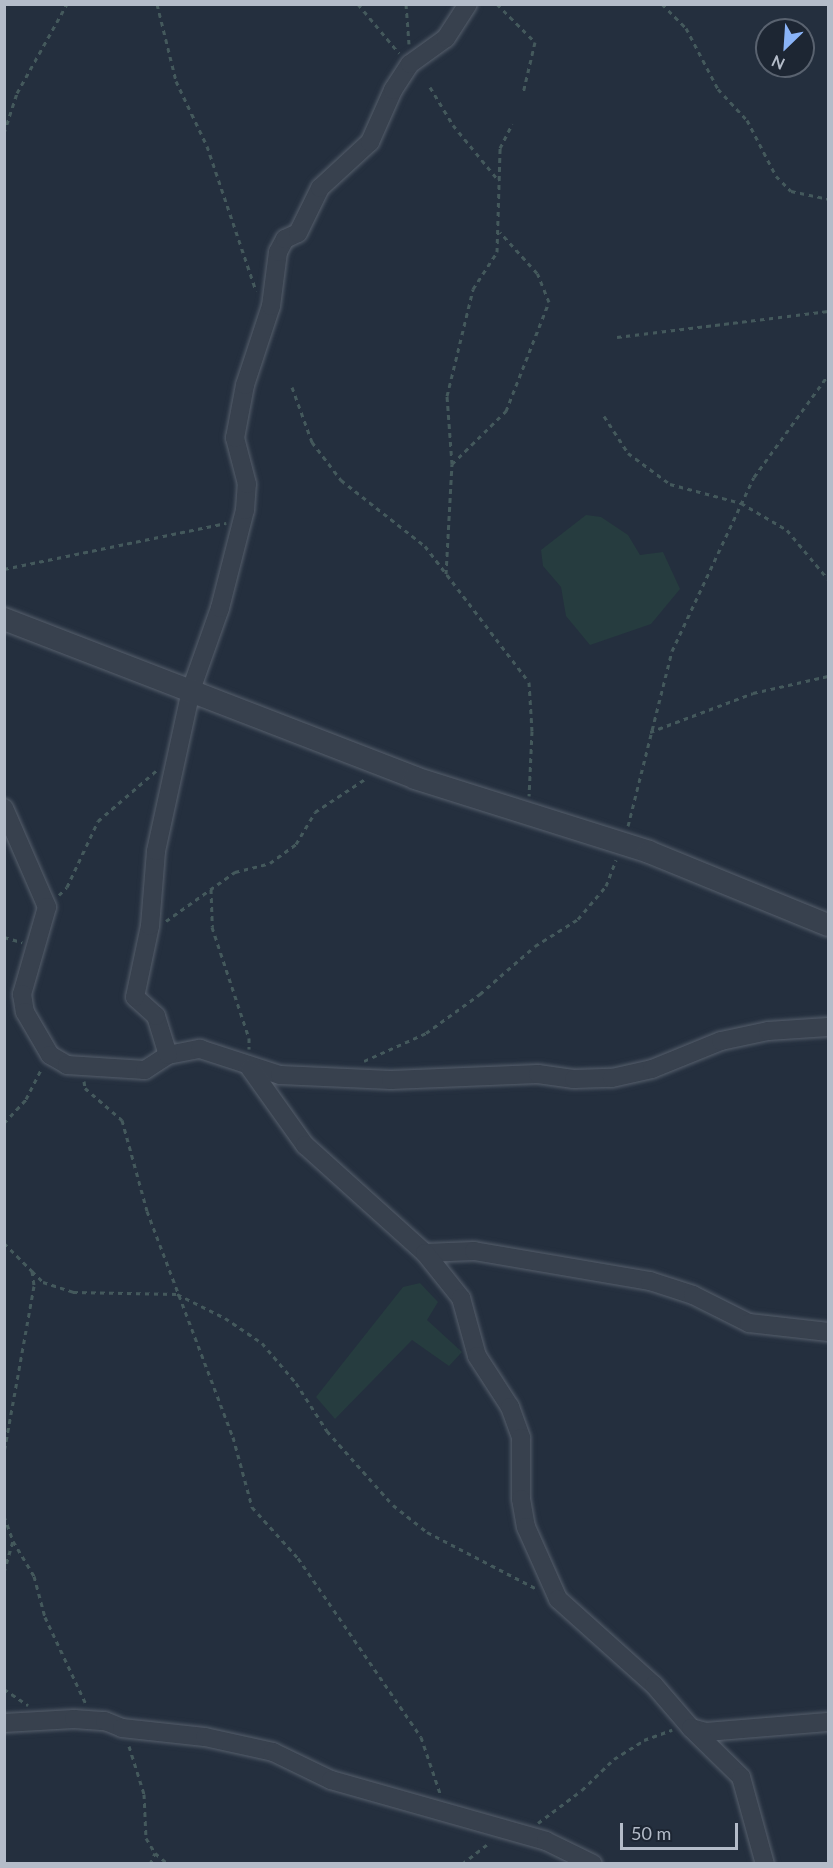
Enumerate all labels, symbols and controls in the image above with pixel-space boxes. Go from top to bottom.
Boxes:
north arrow [755,18,815,78]
text: N [768,52,788,74]
scale bar [623,1811,742,1849]
text: 50 m [631,1822,671,1844]

